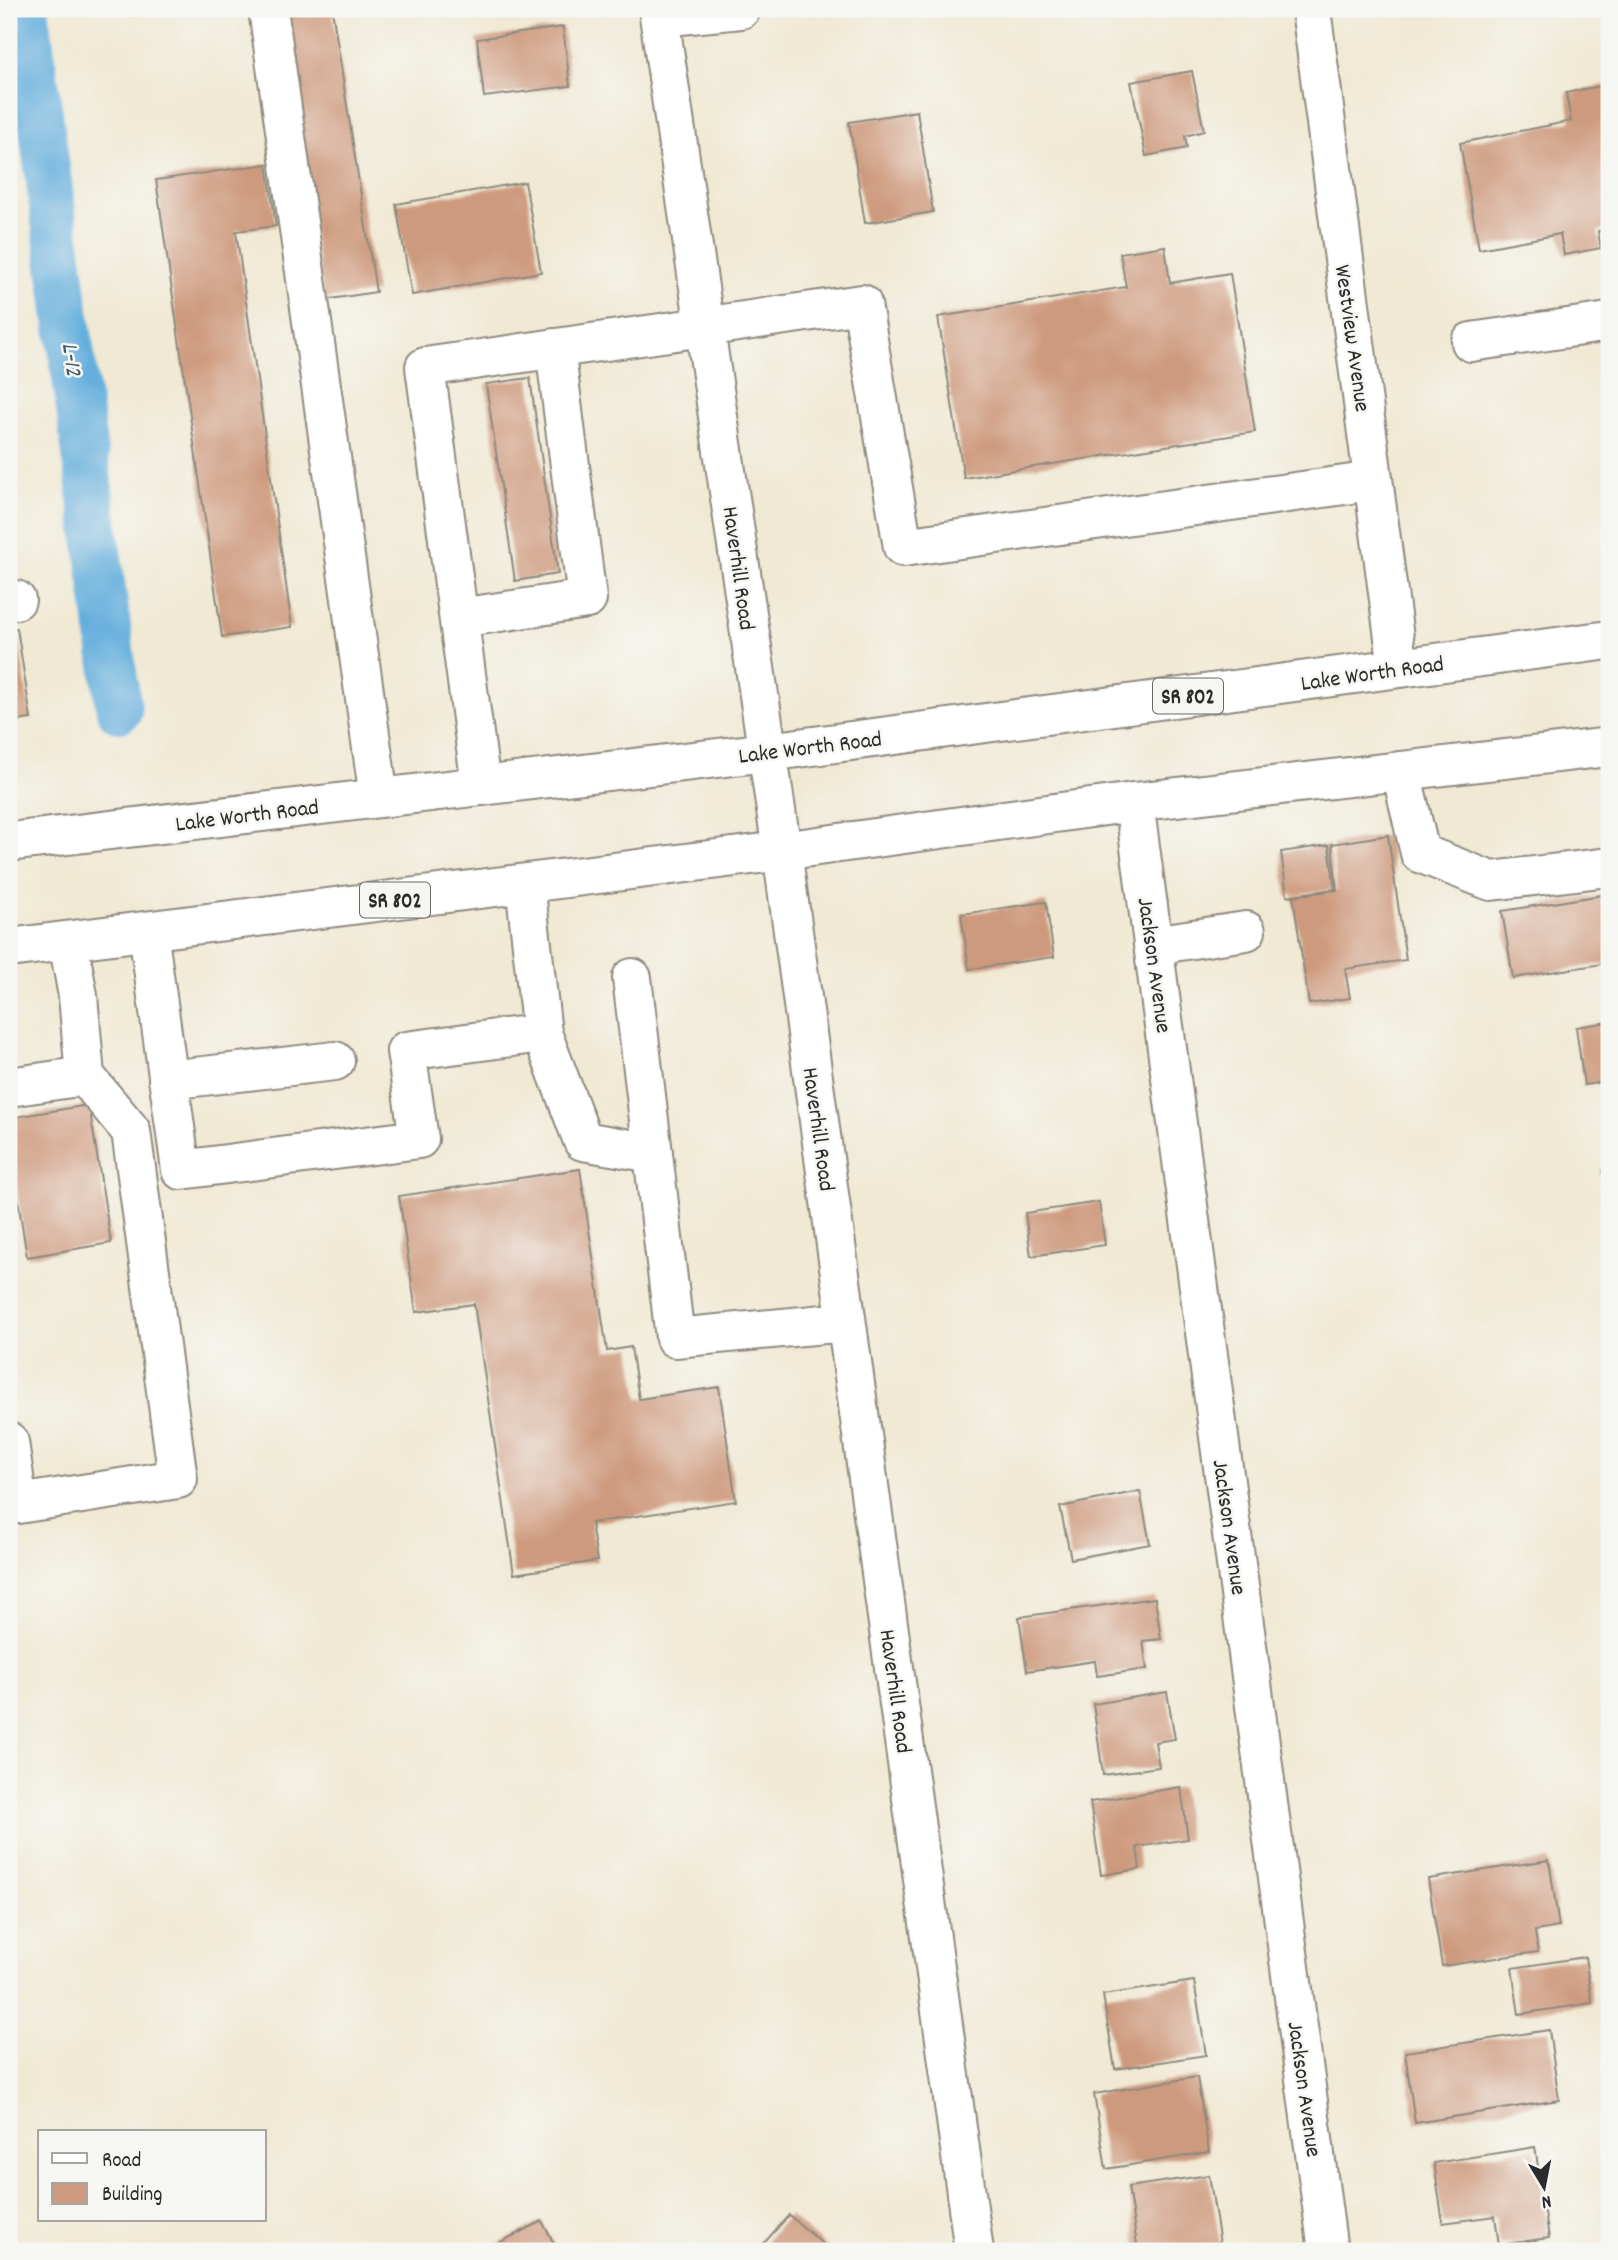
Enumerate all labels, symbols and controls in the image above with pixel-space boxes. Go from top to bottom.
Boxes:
street label: Westview Avenue [1324,263,1377,414]
water label: L-12 [51,340,89,379]
street label: Haverhill Road [712,504,762,633]
street label: Lake Worth Road [1299,649,1446,702]
road number: SR 802 [1153,678,1223,714]
street label: Lake Worth Road [737,724,884,775]
street label: Lake Worth Road [174,792,321,843]
road number: SR 802 [360,883,430,918]
street label: Jackson Avenue [1127,896,1178,1035]
street label: Haverhill Road [792,1065,842,1194]
street label: Jackson Avenue [1202,1458,1253,1597]
street label: Haverhill Road [869,1627,919,1756]
street label: Jackson Avenue [1277,2020,1328,2159]
legend [38,2130,266,2222]
text: Road [102,2147,141,2177]
north arrow [1510,2152,1580,2222]
text: Building [102,2181,162,2211]
text: N [1539,2186,1553,2214]

